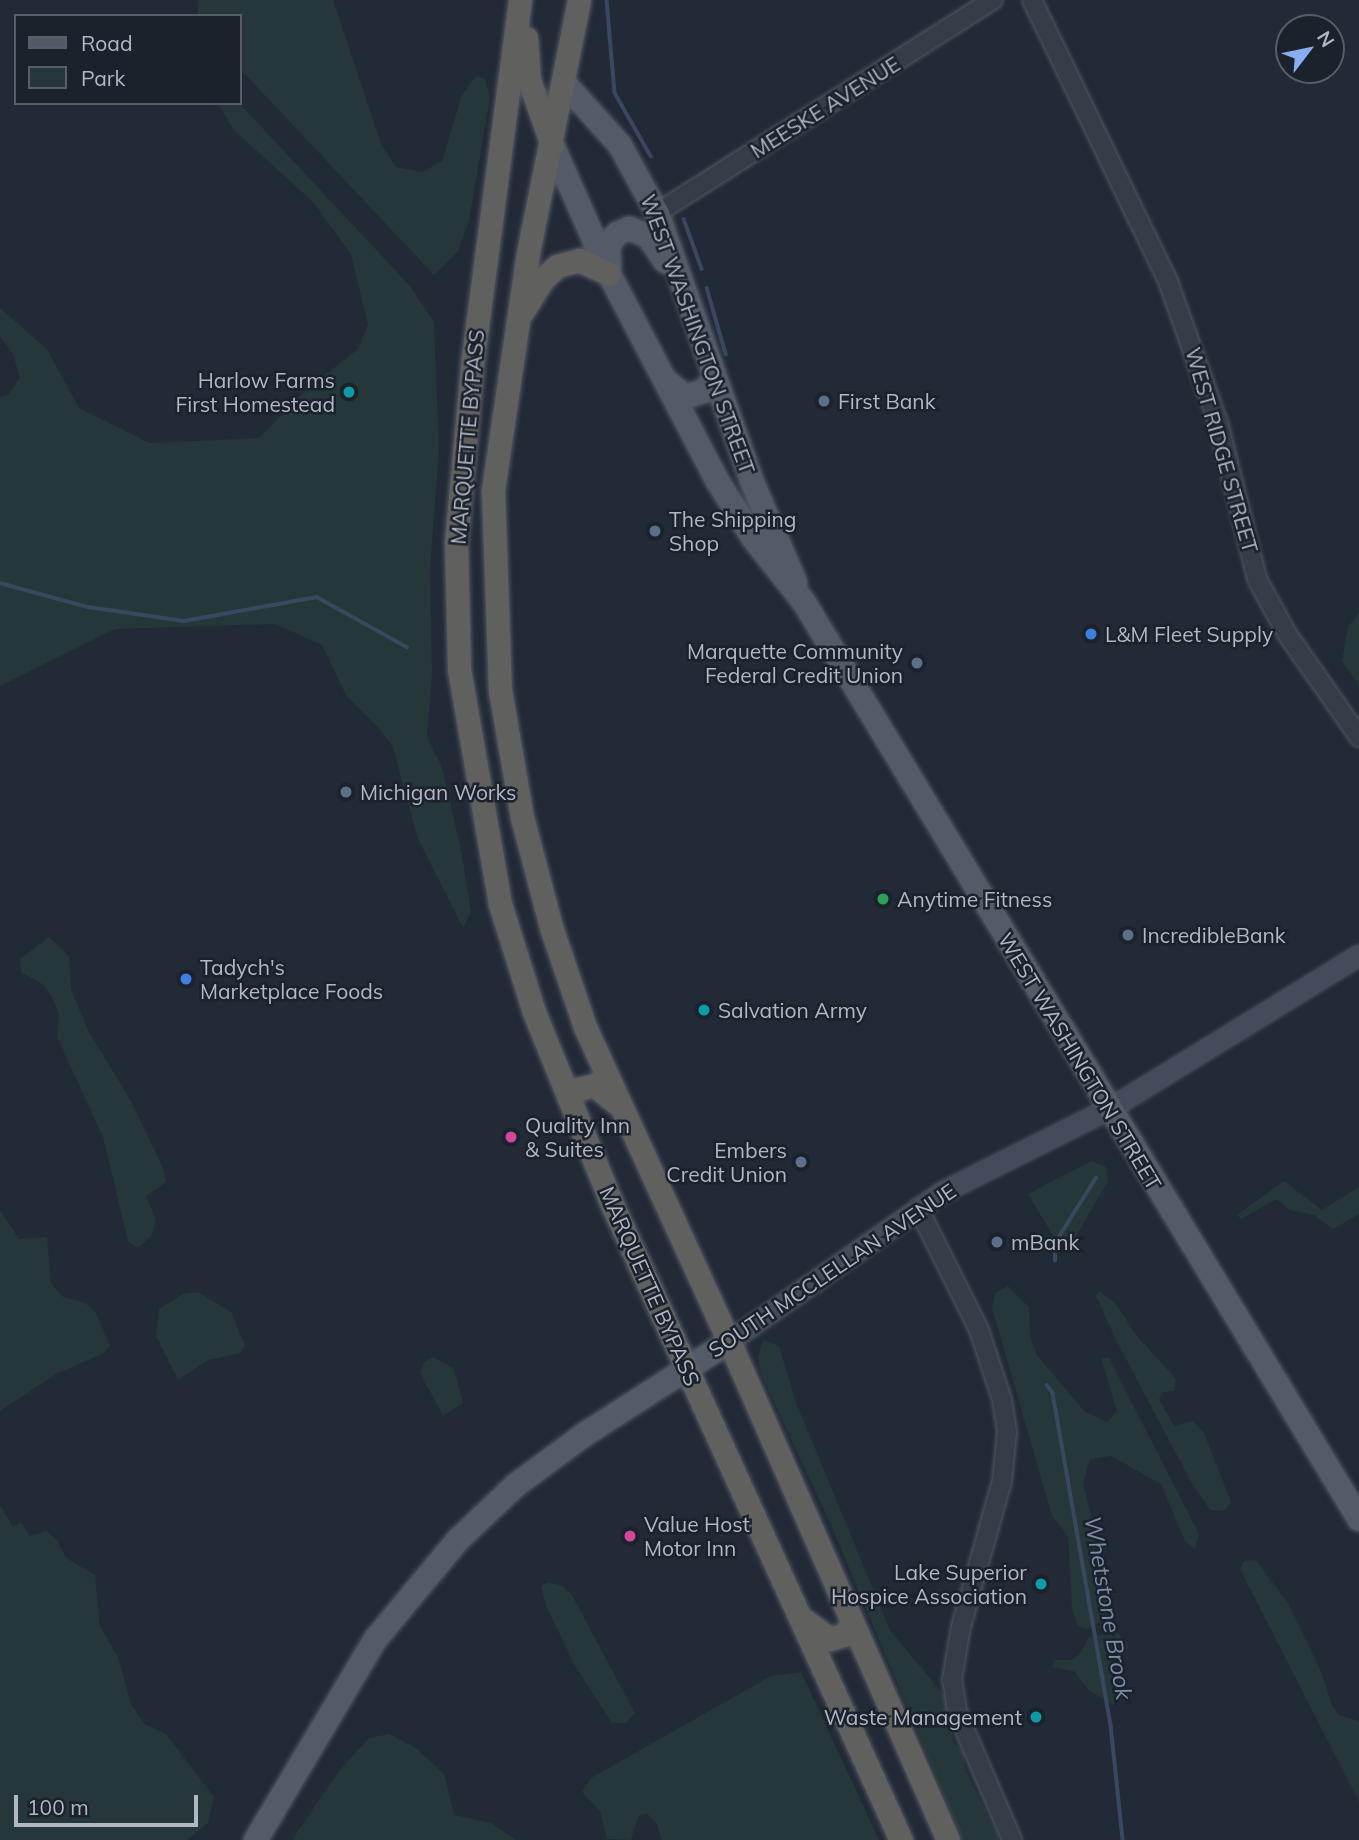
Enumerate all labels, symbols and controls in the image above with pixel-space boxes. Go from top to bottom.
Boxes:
legend [14,14,242,105]
north arrow [1275,14,1345,84]
text: N [1312,26,1340,51]
text: Road [81,30,132,56]
street label: MEESKE AVENUE [746,51,904,163]
text: Park [81,65,125,91]
street label: WEST WASHINGTON STREET [636,191,760,477]
street label: MARQUETTE BYPASS [445,329,489,545]
street label: WEST RIDGE STREET [1181,344,1263,556]
place label: Harlow Farms First Homestead [175,367,335,417]
marker: Harlow Farms First Homestead [341,384,357,400]
place label: First Bank [838,388,935,414]
marker: First Bank [816,393,832,409]
place label: The Shipping Shop [669,506,796,556]
marker: The Shipping Shop [647,523,663,539]
place label: L&M Fleet Supply [1105,621,1273,647]
marker: L&M Fleet Supply [1083,626,1099,642]
place label: Marquette Community Federal Credit Union [687,638,903,688]
marker: Marquette Community Federal Credit Union [909,655,925,671]
place label: Michigan Works [360,779,517,805]
marker: Michigan Works [338,784,354,800]
place label: Anytime Fitness [897,886,1052,912]
marker: Anytime Fitness [875,891,891,907]
place label: IncredibleBank [1142,922,1286,948]
marker: IncredibleBank [1120,927,1136,943]
street label: WEST WASHINGTON STREET [993,928,1167,1194]
place label: Tadych's Marketplace Foods [200,954,383,1004]
marker: Tadych's Marketplace Foods [178,971,194,987]
place label: Salvation Army [718,997,867,1023]
marker: Salvation Army [696,1002,712,1018]
place label: Quality Inn & Suites [525,1112,630,1162]
marker: Quality Inn & Suites [503,1129,519,1145]
place label: Embers Credit Union [666,1137,787,1187]
marker: Embers Credit Union [793,1154,809,1170]
street label: SOUTH MCCLELLAN AVENUE [704,1178,960,1362]
street label: MARQUETTE BYPASS [595,1182,705,1390]
place label: mBank [1011,1229,1079,1255]
marker: mBank [989,1234,1005,1250]
place label: Value Host Motor Inn [644,1511,750,1561]
water label: Whetstone Brook [1078,1514,1138,1702]
marker: Value Host Motor Inn [622,1528,638,1544]
place label: Lake Superior Hospice Association [831,1559,1027,1609]
marker: Lake Superior Hospice Association [1033,1576,1049,1592]
place label: Waste Management [824,1704,1022,1730]
marker: Waste Management [1028,1709,1044,1725]
scale bar [18,1780,201,1824]
text: 100 m [27,1794,89,1820]

